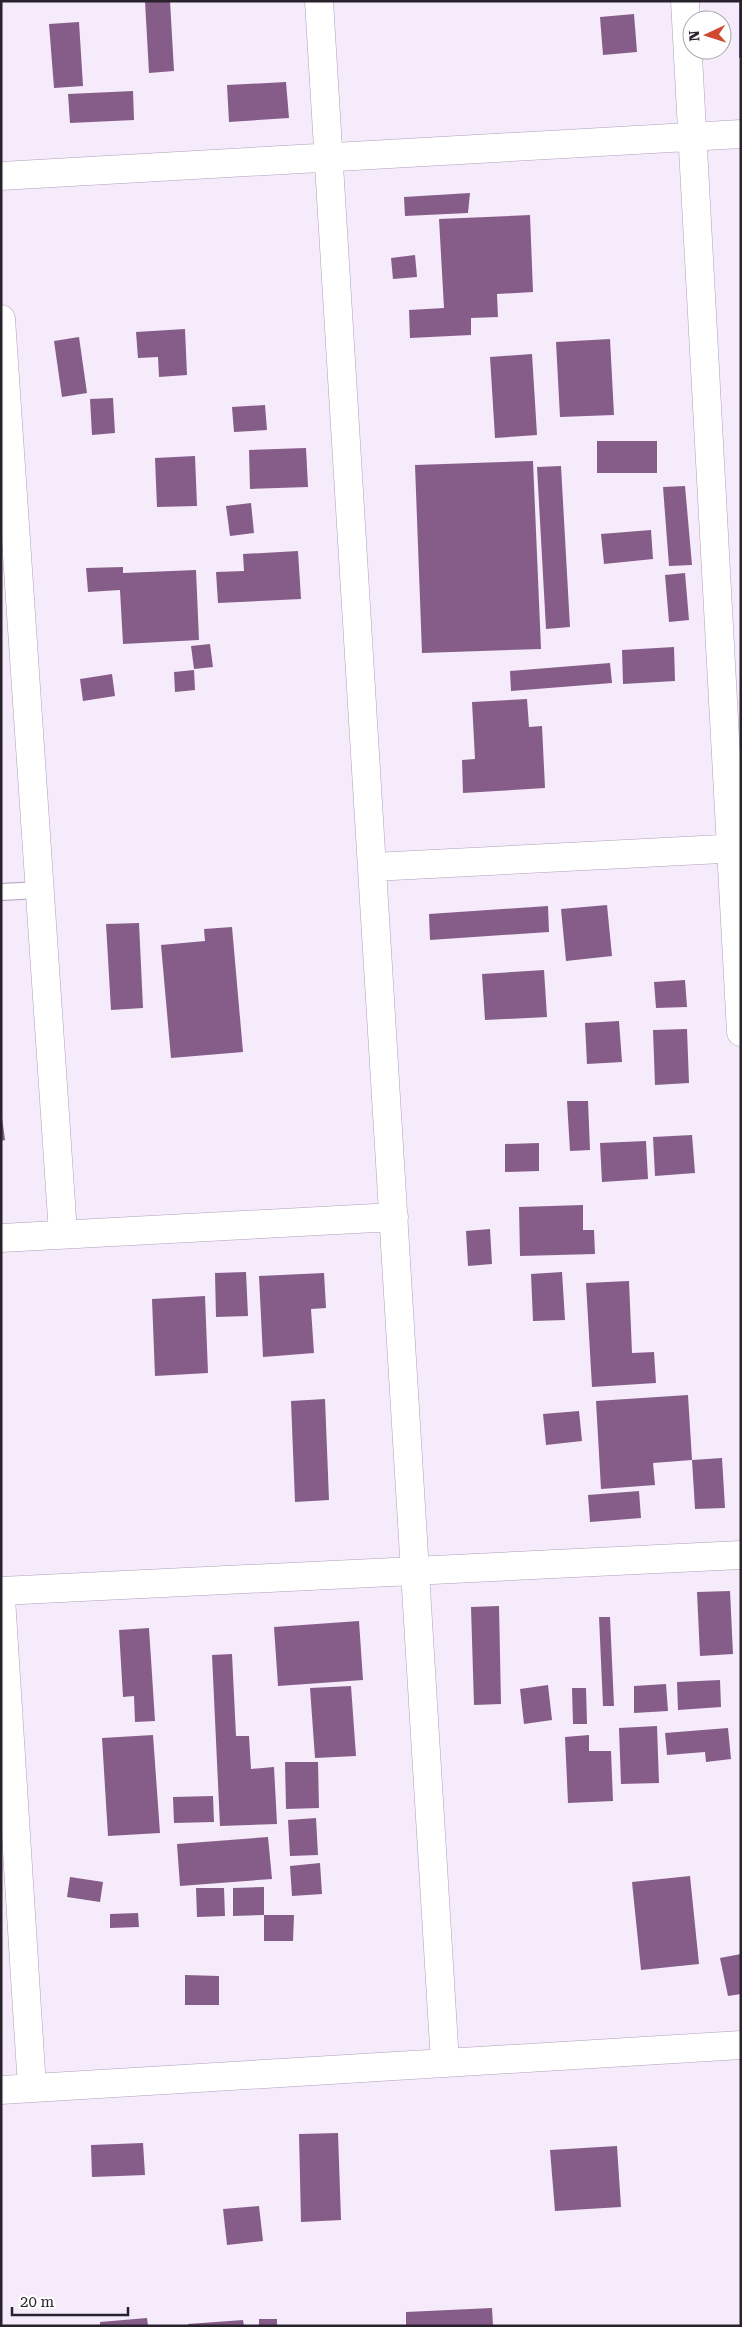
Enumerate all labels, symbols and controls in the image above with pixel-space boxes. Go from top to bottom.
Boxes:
north arrow [682,10,732,60]
text: N [686,30,702,42]
scale bar [12,2284,129,2316]
text: 20 m [20,2293,55,2311]

